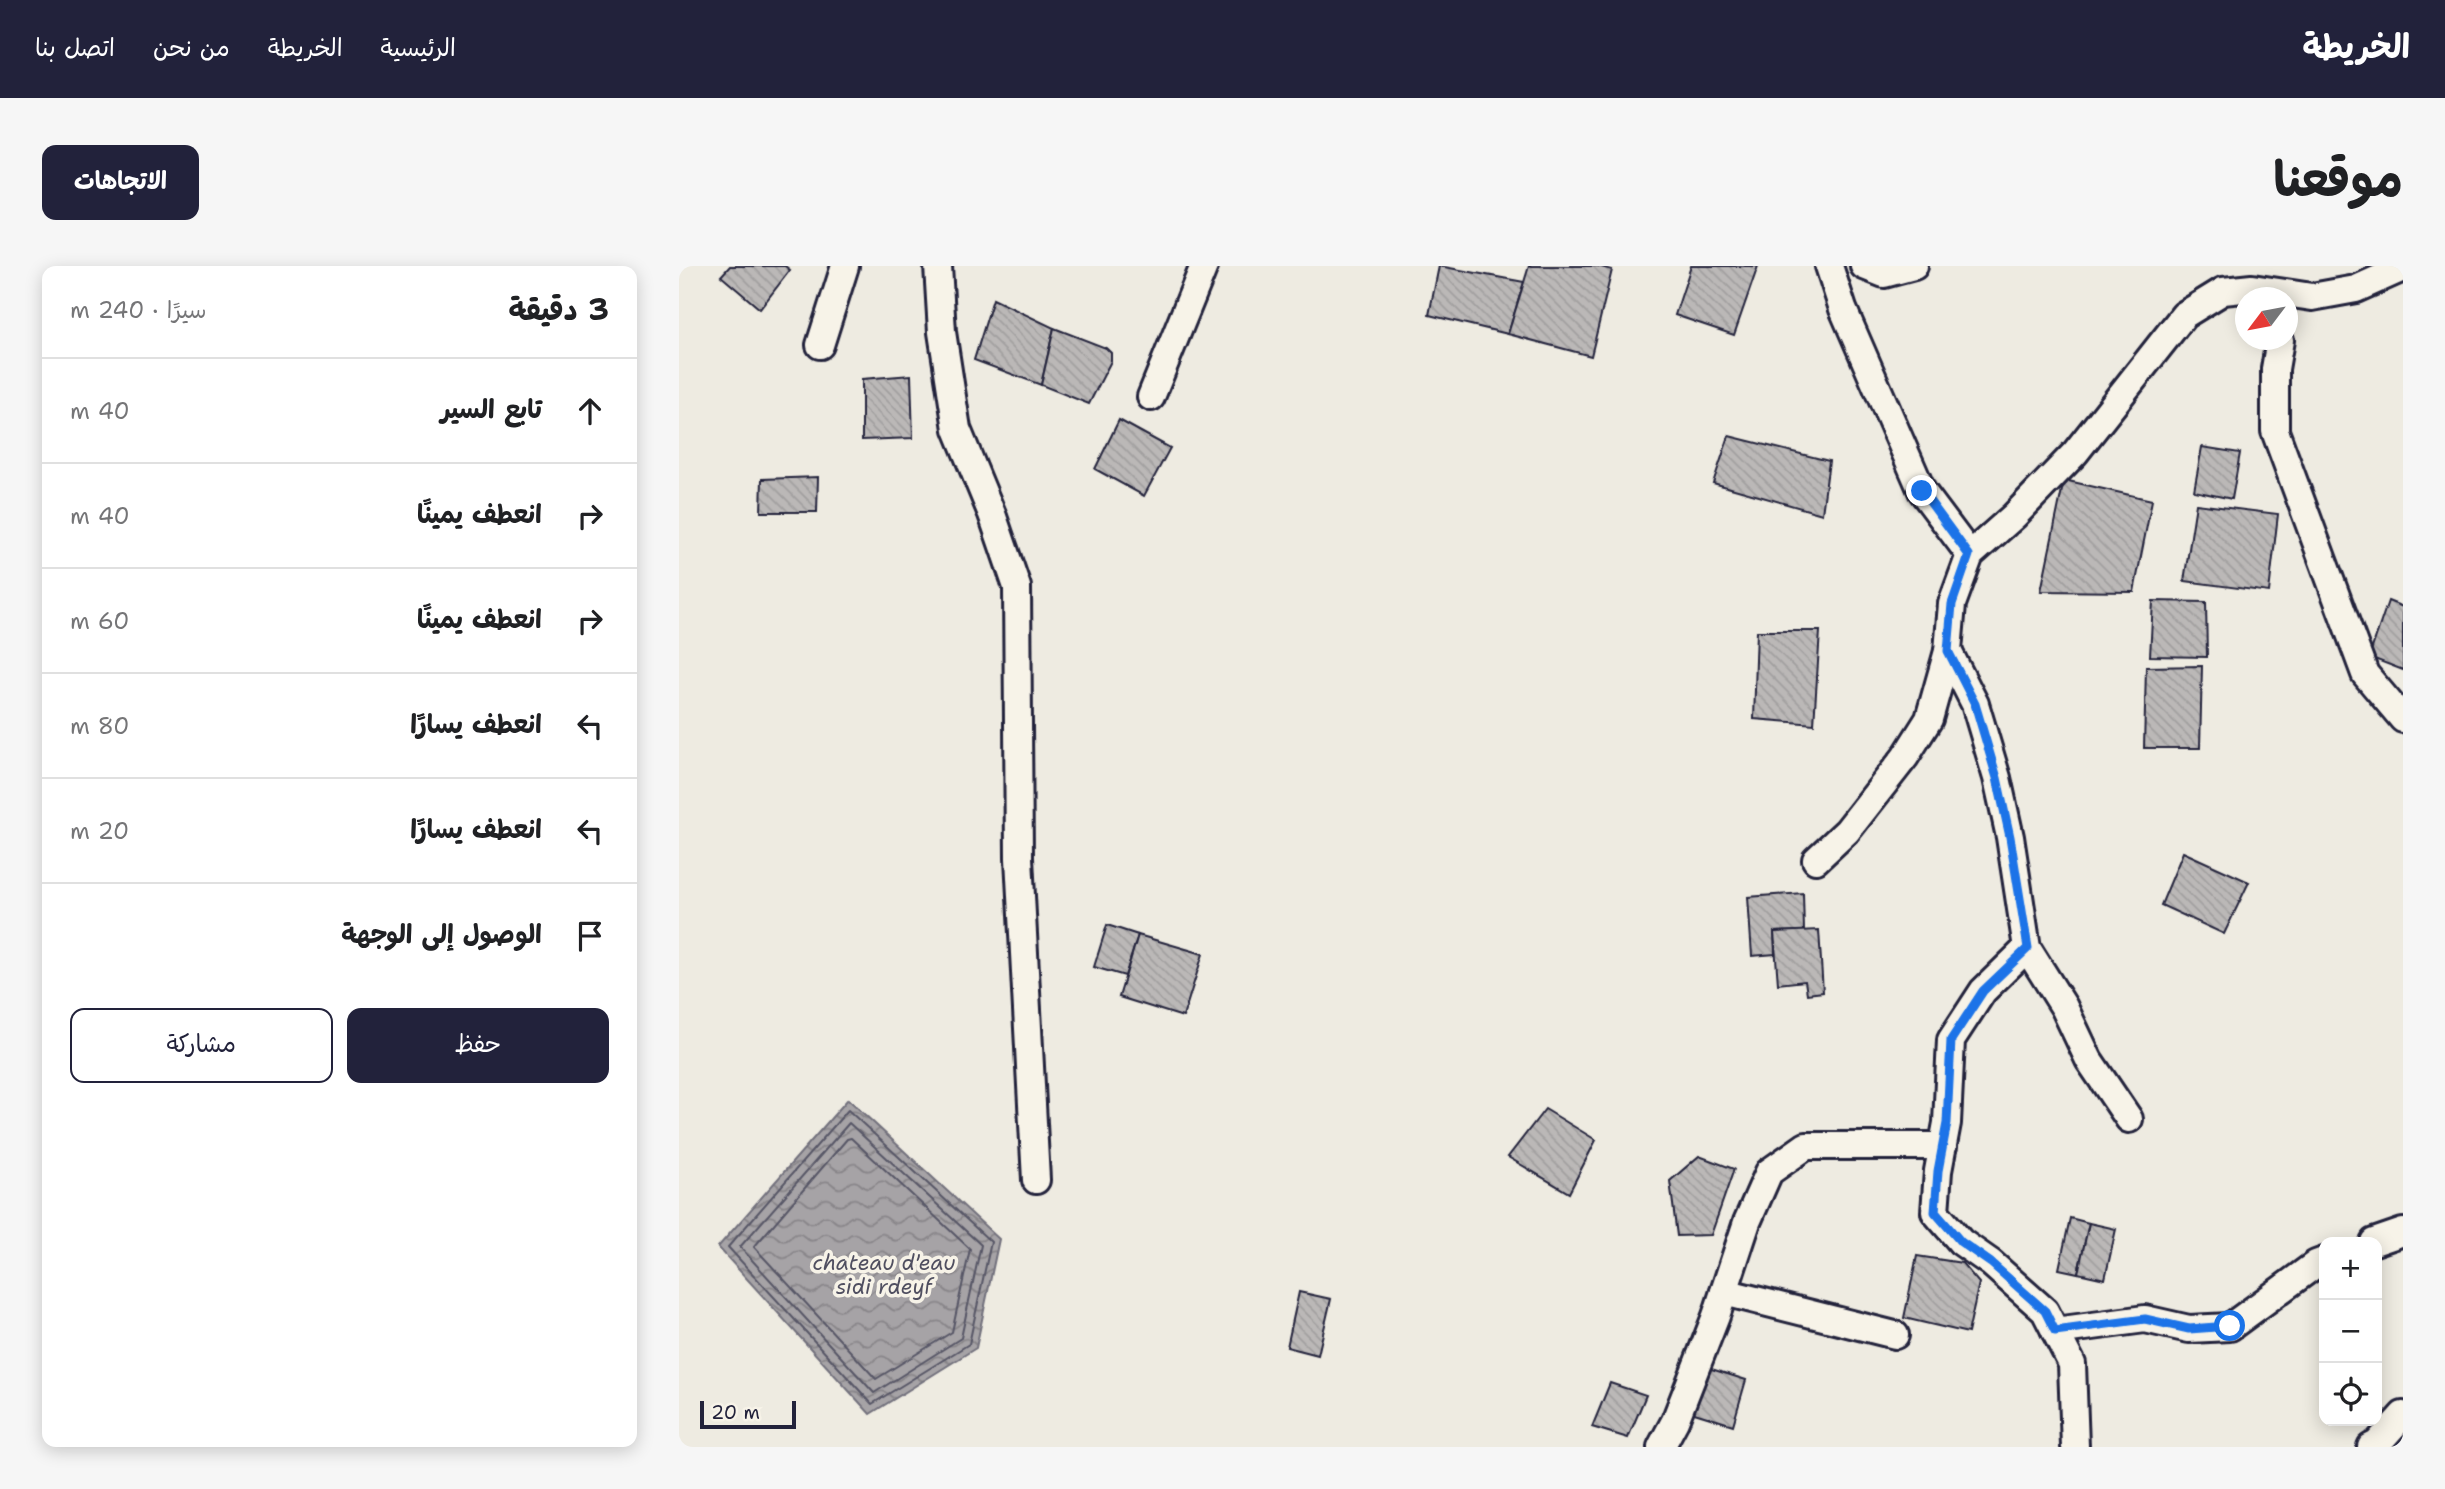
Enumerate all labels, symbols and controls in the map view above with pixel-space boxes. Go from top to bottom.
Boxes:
text: الخريطة [2303,24,2410,69]
text: اتصل بنا [35,32,115,64]
text: من نحن [153,32,230,64]
text: الخريطة [268,32,343,64]
text: الرئيسية [381,32,456,64]
button: الاتجاهات [42,145,199,220]
text: موقعنا [2273,146,2403,212]
north arrow [2235,287,2298,350]
text: 3 دقيقة [508,289,609,330]
text: سيرًا · 240 m [70,295,206,325]
text: تابع السير [440,391,542,426]
icon: ahead [571,392,609,430]
text: 40 m [70,396,130,426]
route end [1906,475,1937,506]
text: انعطف يمينًا [417,496,542,531]
icon: right [571,497,609,535]
text: 40 m [70,501,130,531]
text: انعطف يمينًا [417,601,542,636]
icon: right [571,602,609,640]
text: 60 m [70,606,129,636]
text: انعطف يسارًا [410,706,542,741]
icon: left [571,707,609,745]
text: 80 m [70,711,129,741]
text: انعطف يسارًا [410,811,542,846]
icon: left [571,812,609,850]
text: 20 m [70,816,129,846]
text: الوصول إلى الوجهة [341,916,542,951]
icon: arrive [571,917,609,955]
button: مشاركة [70,1008,333,1083]
button: حفظ [347,1008,609,1083]
map controls [2319,1237,2382,1426]
button: + [2319,1237,2382,1300]
water label: chateau d'eau sidi rdeyf [813,1249,955,1301]
button: − [2319,1300,2382,1363]
route start [2214,1310,2245,1341]
button: locate [2319,1363,2382,1426]
scale bar [700,1398,796,1430]
text: 20 m [711,1400,760,1425]

